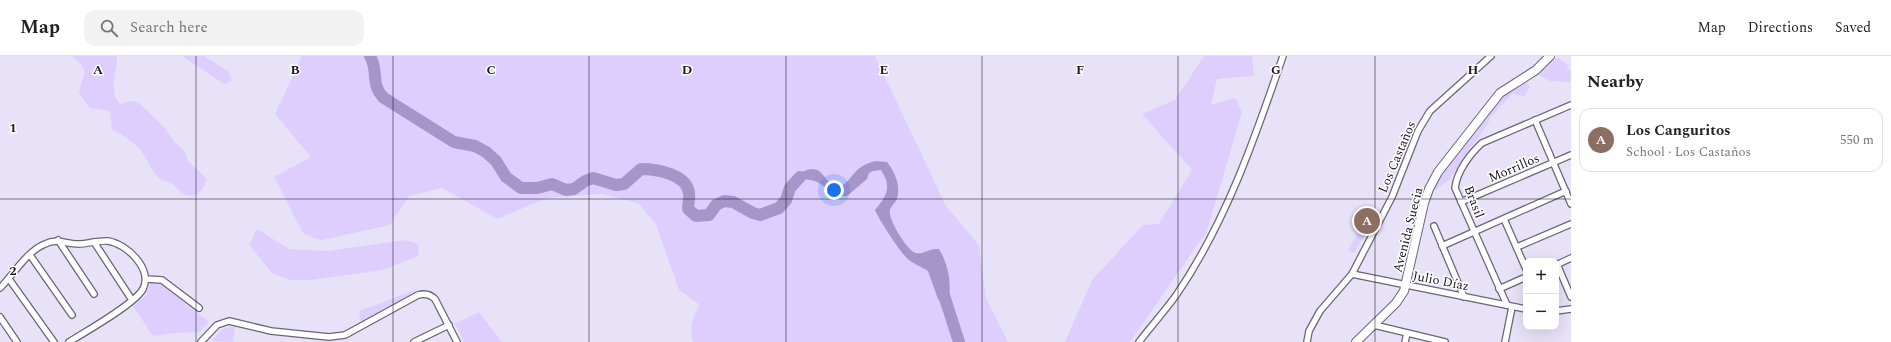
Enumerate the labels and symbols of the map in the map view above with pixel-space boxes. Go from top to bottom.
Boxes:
text: A [93,60,103,80]
text: B [290,60,300,80]
text: C [486,60,496,80]
text: D [682,60,692,80]
text: E [880,60,889,80]
text: F [1076,60,1084,80]
text: G [1271,60,1281,80]
text: H [1468,60,1479,80]
text: 1 [9,118,17,138]
street label: Los Castaños [1373,118,1421,196]
street label: Morrillos [1485,148,1543,188]
your location [824,180,844,200]
street label: Brasil [1459,183,1489,221]
street label: Avenida Suecia [1388,185,1428,275]
pin: A [1354,206,1380,236]
text: 2 [9,261,17,281]
street label: Julio Díaz [1411,266,1471,296]

